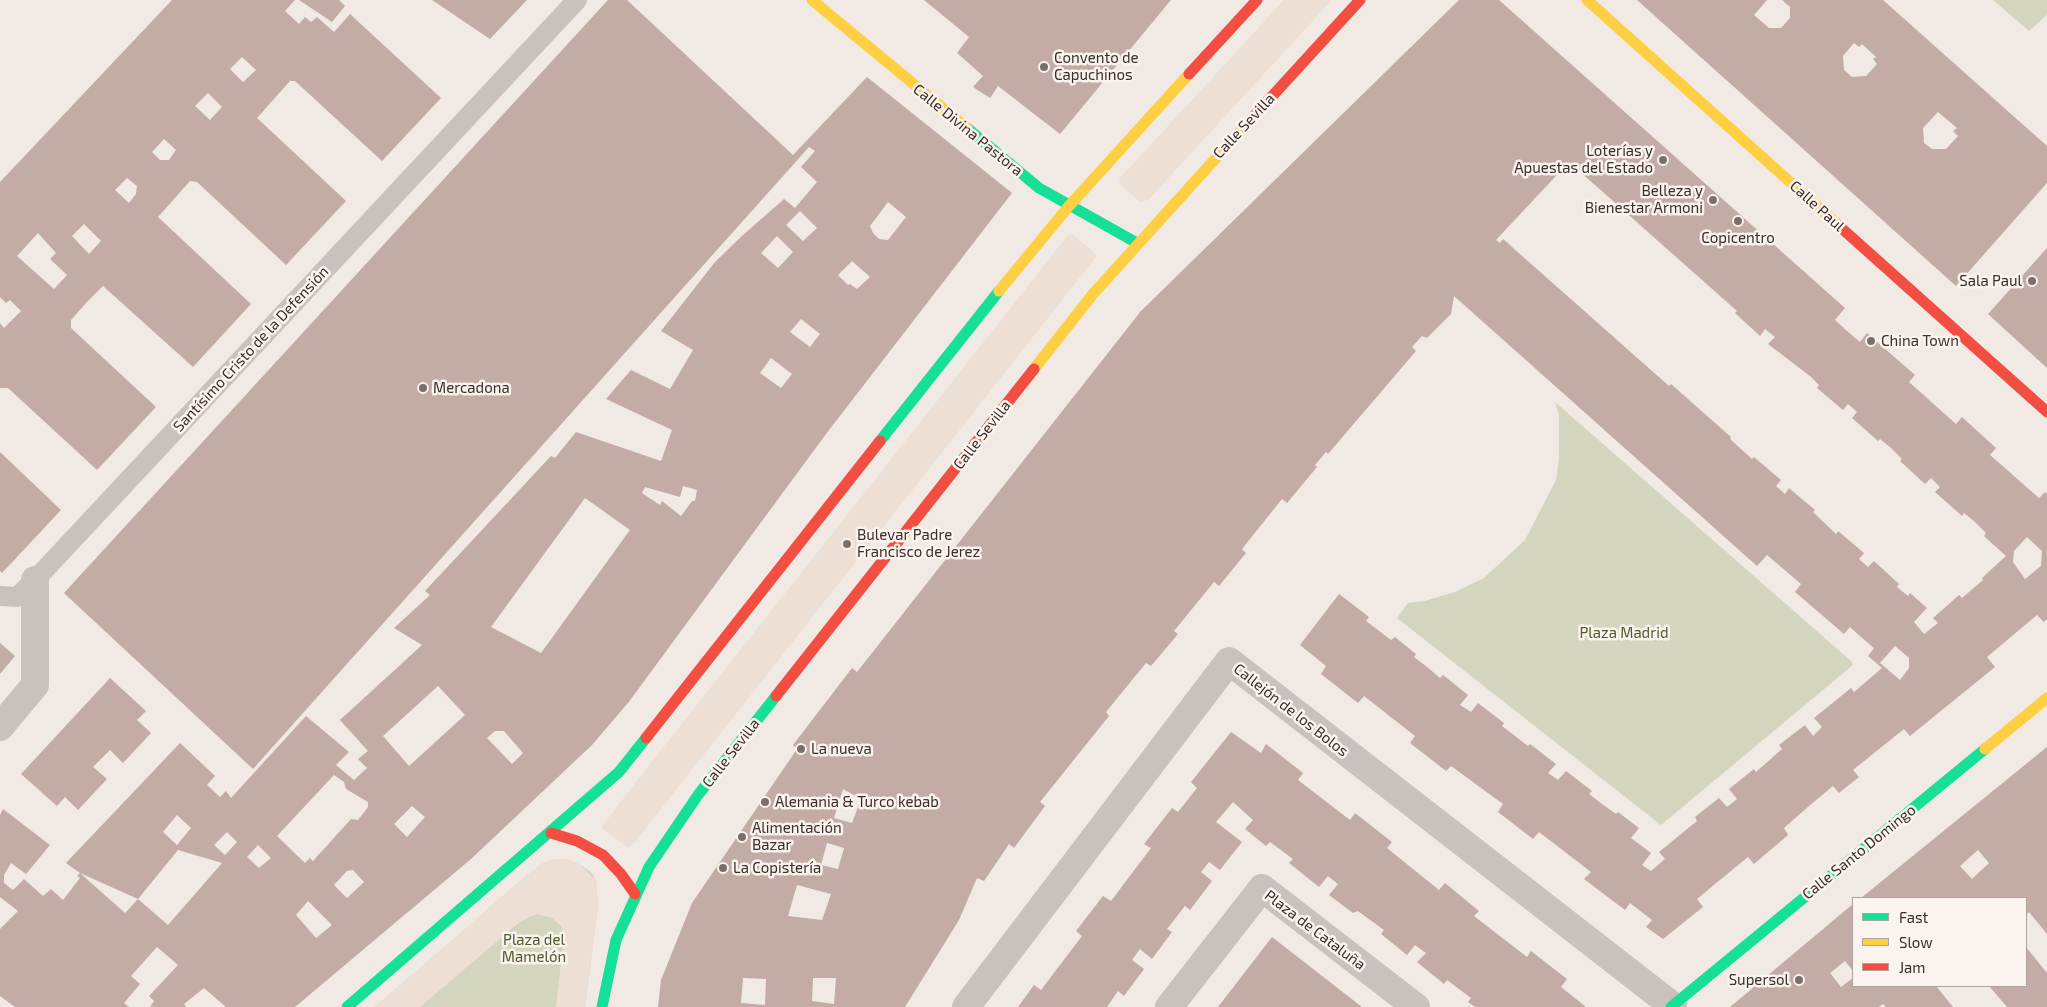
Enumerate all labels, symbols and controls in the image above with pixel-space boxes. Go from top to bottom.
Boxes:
place label: Convento de Capuchinos [1054,49,1139,84]
marker: Convento de Capuchinos [1038,61,1050,73]
street label: Calle Divina Pastora [910,80,1026,180]
street label: Calle Sevilla [1209,90,1279,162]
place label: Loterías y Apuestas del Estado [1514,142,1653,177]
marker: Loterías y Apuestas del Estado [1657,154,1669,166]
street label: Calle Paul [1786,177,1848,235]
place label: Belleza y Bienestar Armoni [1585,182,1703,217]
marker: Belleza y Bienestar Armoni [1707,194,1719,206]
marker: Copicentro [1732,215,1744,227]
place label: Copicentro [1701,229,1775,247]
street label: Santísimo Cristo de la Defensión [170,263,332,435]
place label: Sala Paul [1959,272,2022,290]
marker: Sala Paul [2026,275,2038,287]
place label: China Town [1881,332,1959,350]
marker: China Town [1865,335,1877,347]
place label: Mercadona [433,379,510,397]
marker: Mercadona [417,382,429,394]
street label: Calle Sevilla [950,397,1014,473]
place label: Bulevar Padre Francisco de Jerez [857,526,980,561]
marker: Bulevar Padre Francisco de Jerez [841,538,853,550]
park label: Plaza Madrid [1579,624,1669,642]
street label: Callejón de los Bolos [1230,660,1352,760]
street label: Calle Sevilla [699,715,763,791]
place label: La nueva [811,740,872,758]
marker: La nueva [795,743,807,755]
place label: Alemania & Turco kebab [775,793,939,811]
marker: Alemania & Turco kebab [759,796,771,808]
street label: Calle Santo Domingo [1799,801,1919,903]
place label: Alimentación Bazar [752,819,842,854]
marker: Alimentación Bazar [736,831,748,843]
place label: La Copistería [733,859,821,877]
marker: La Copistería [717,862,729,874]
street label: Plaza de Cataluña [1261,886,1369,974]
legend [1852,897,2027,987]
text: Fast [1899,908,1928,926]
park label: Plaza del Mamelón [502,931,566,966]
text: Slow [1899,933,1933,951]
text: Jam [1899,958,1925,976]
place label: Supersol [1729,971,1789,989]
marker: Supersol [1793,974,1805,986]

